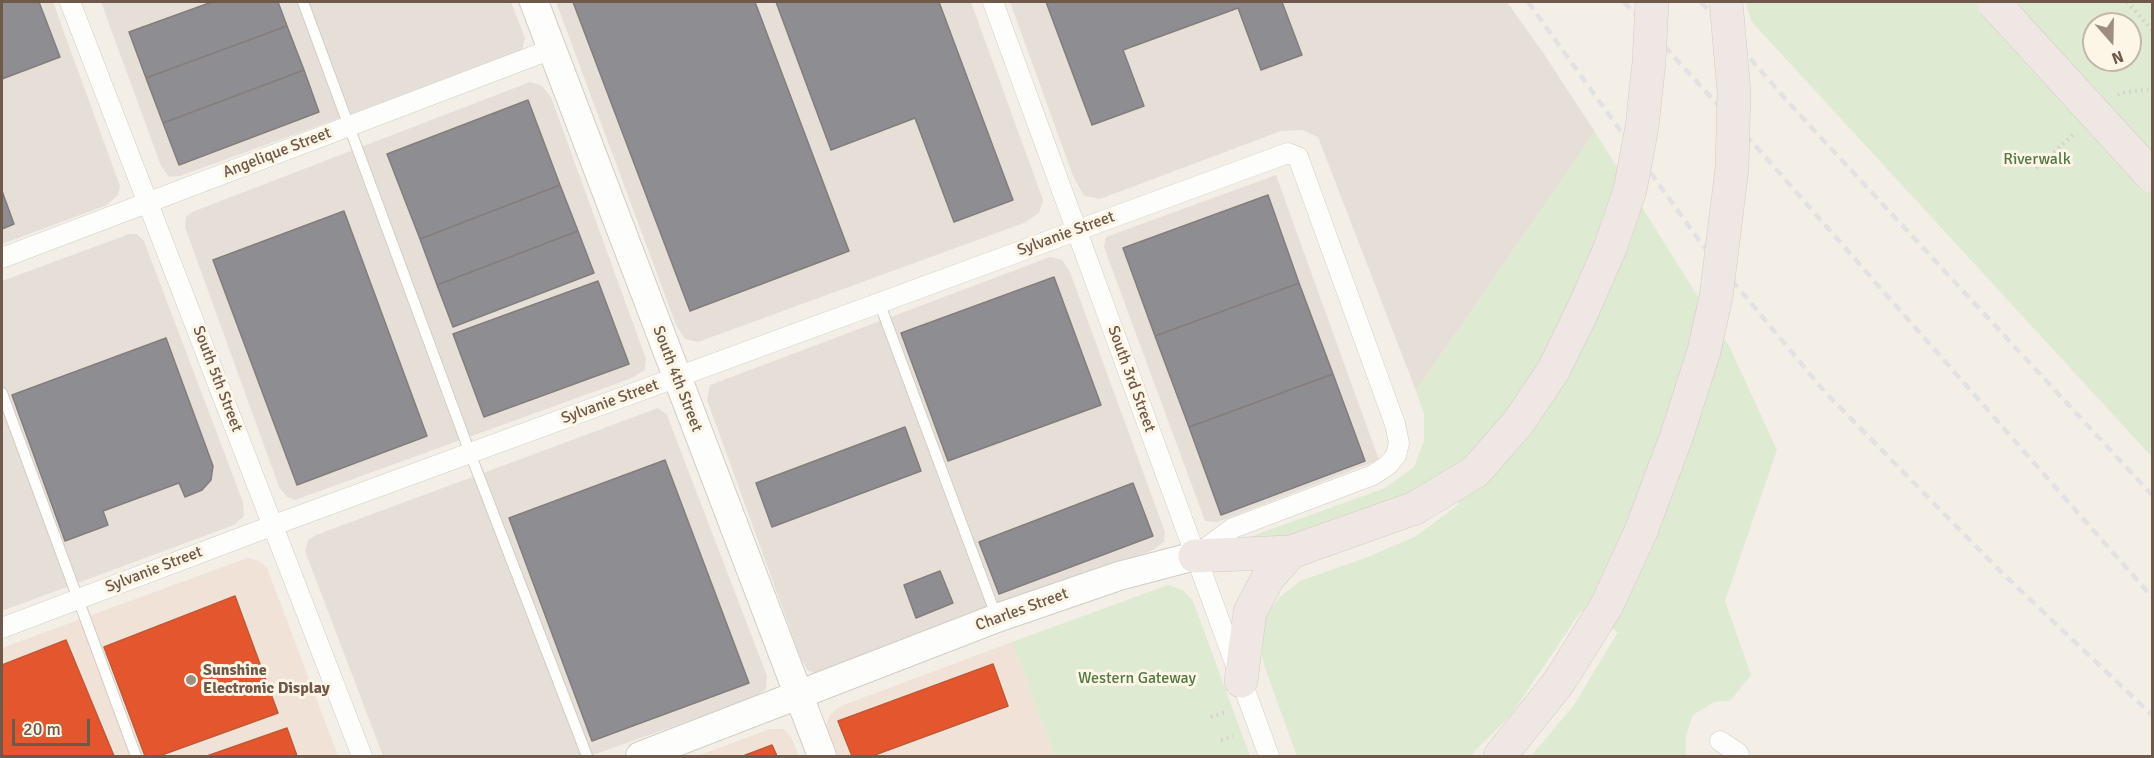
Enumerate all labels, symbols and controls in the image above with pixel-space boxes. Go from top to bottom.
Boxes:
north arrow [2082,12,2142,72]
text: N [2109,46,2126,68]
street label: Angelique Street [220,124,334,182]
park label: Riverwalk [2003,150,2071,170]
street label: Sylvanie Street [1015,207,1117,261]
street label: South 5th Street [188,323,246,435]
street label: South 4th Street [648,323,706,435]
street label: South 3rd Street [1103,323,1159,435]
street label: Sylvanie Street [559,375,661,429]
street label: Sylvanie Street [103,543,205,597]
street label: Charles Street [973,584,1071,636]
place label: Sunshine Electronic Display [203,661,330,699]
park label: Western Gateway [1078,669,1196,689]
marker: Sunshine Electronic Display [184,673,198,687]
scale bar [15,707,93,745]
text: 20 m [23,718,61,740]

